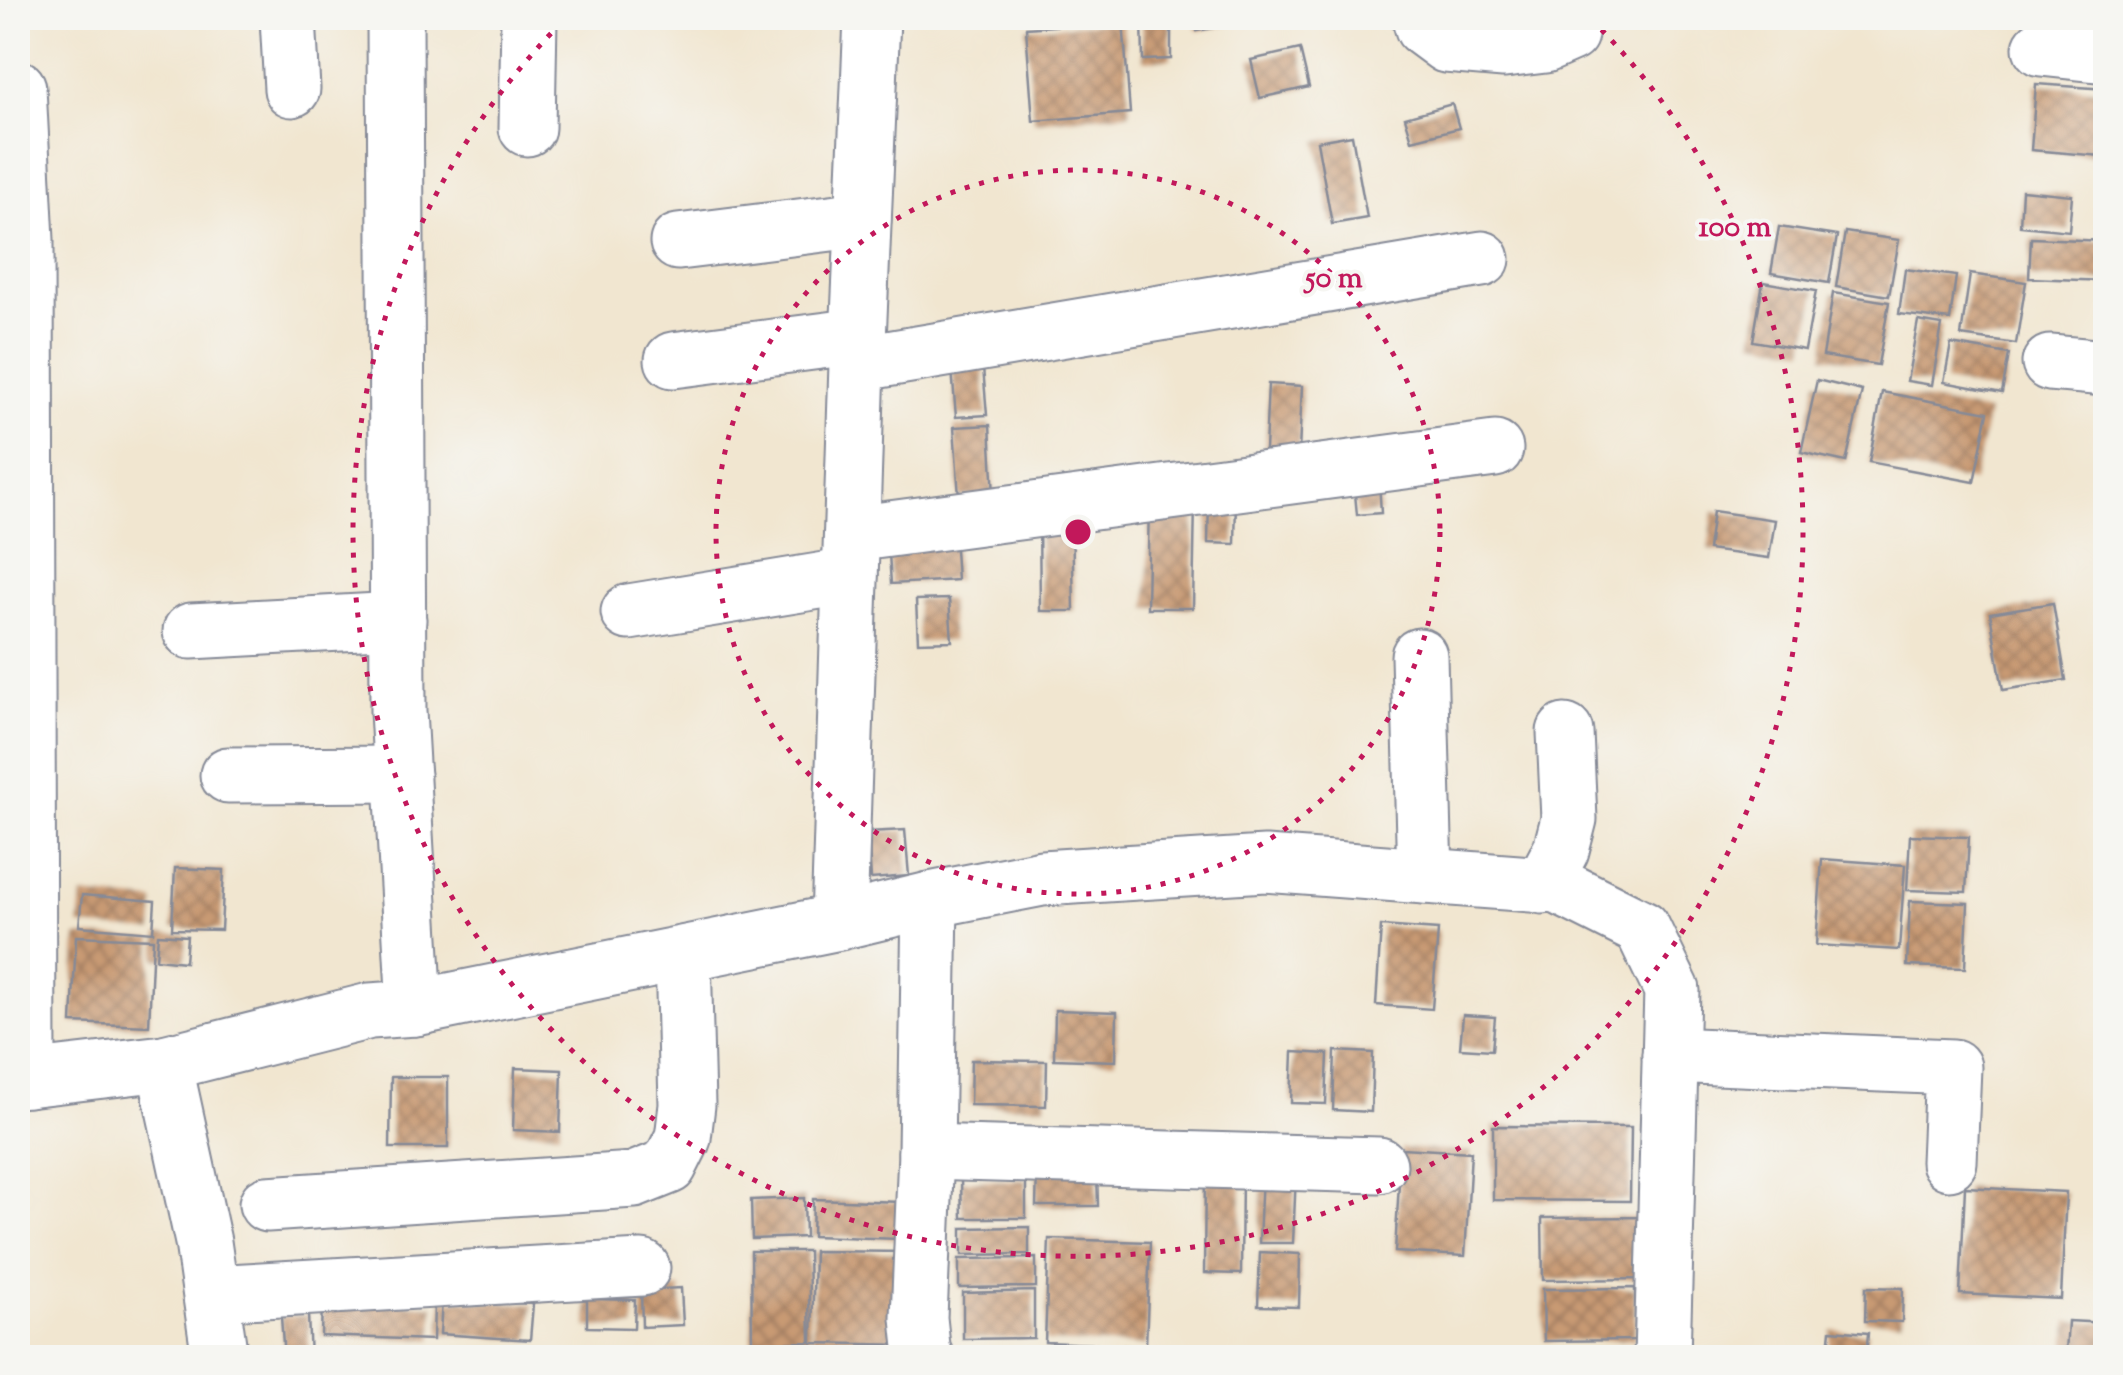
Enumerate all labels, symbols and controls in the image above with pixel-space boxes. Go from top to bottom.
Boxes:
text: 100 m [1699,207,1772,250]
text: 50 m [1303,258,1363,301]
centre of rings [1060,514,1096,550]

